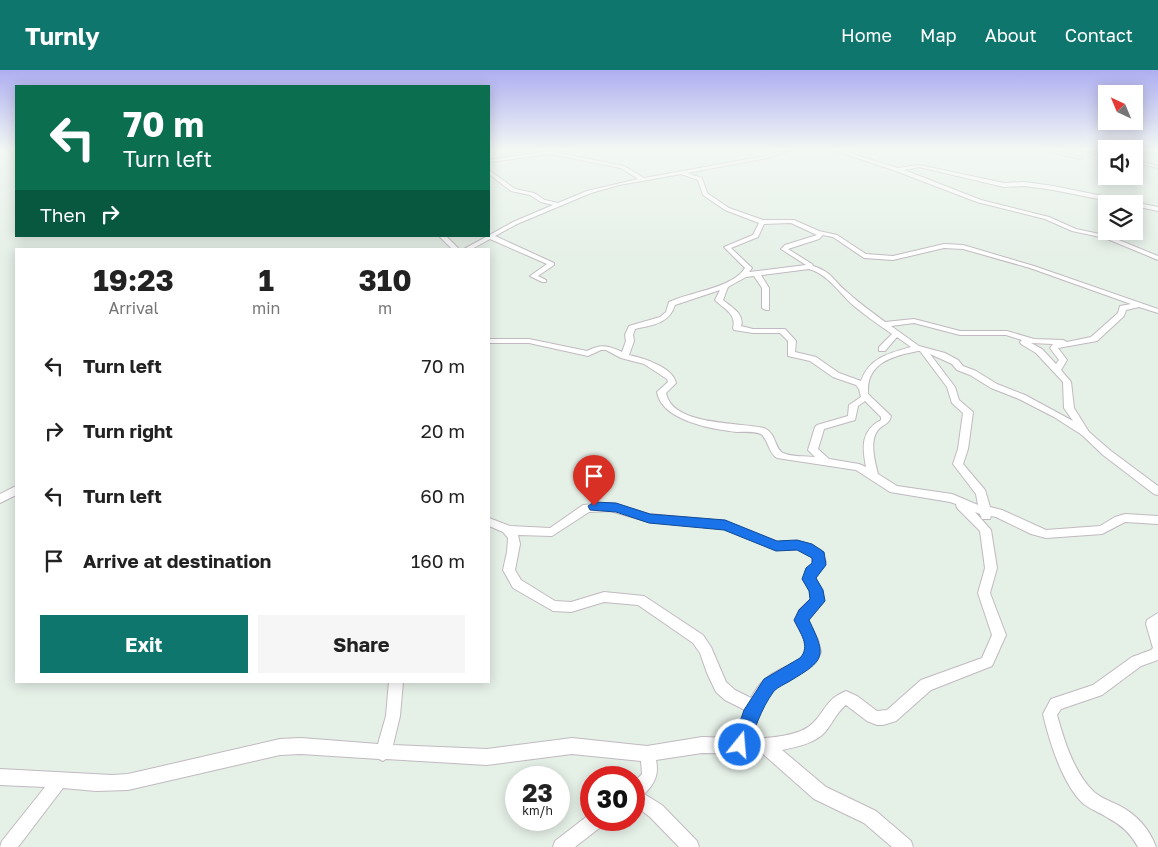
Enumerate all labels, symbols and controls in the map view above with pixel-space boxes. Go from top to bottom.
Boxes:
text: Turnly [25,21,100,50]
text: Home [841,24,892,46]
text: Map [920,24,957,46]
text: About [985,24,1037,46]
text: Contact [1065,24,1133,46]
north arrow [1098,85,1142,130]
map controls [1098,85,1143,240]
text: 70 m [123,103,204,145]
icon: left [40,105,105,170]
button: sound [1098,140,1143,185]
text: Turn left [123,145,212,172]
button: layers [1098,195,1143,240]
icon: right [96,200,124,228]
text: Then [40,203,86,226]
text: 19:23 [93,262,174,298]
text: 1 [259,262,274,298]
text: 310 [359,262,412,298]
text: Arrival [108,298,159,318]
text: min [252,298,280,318]
text: m [378,298,392,318]
icon: left [40,352,68,380]
text: Turn left [83,354,162,377]
text: 70 m [422,354,465,377]
icon: right [40,417,68,445]
text: Turn right [83,419,173,442]
text: 20 m [421,419,465,442]
pin [573,455,615,506]
icon: arrive [580,462,608,490]
icon: left [40,482,68,510]
text: Turn left [83,484,162,507]
text: 60 m [420,484,465,507]
icon: arrive [40,547,68,575]
text: Arrive at destination [83,549,271,572]
text: 160 m [411,549,465,572]
button: Exit [40,615,248,673]
button: Share [258,615,465,673]
position arrow [713,718,765,770]
speed limit sign: 30 [580,766,645,831]
text: 23 [522,777,553,808]
text: km/h [522,803,553,818]

